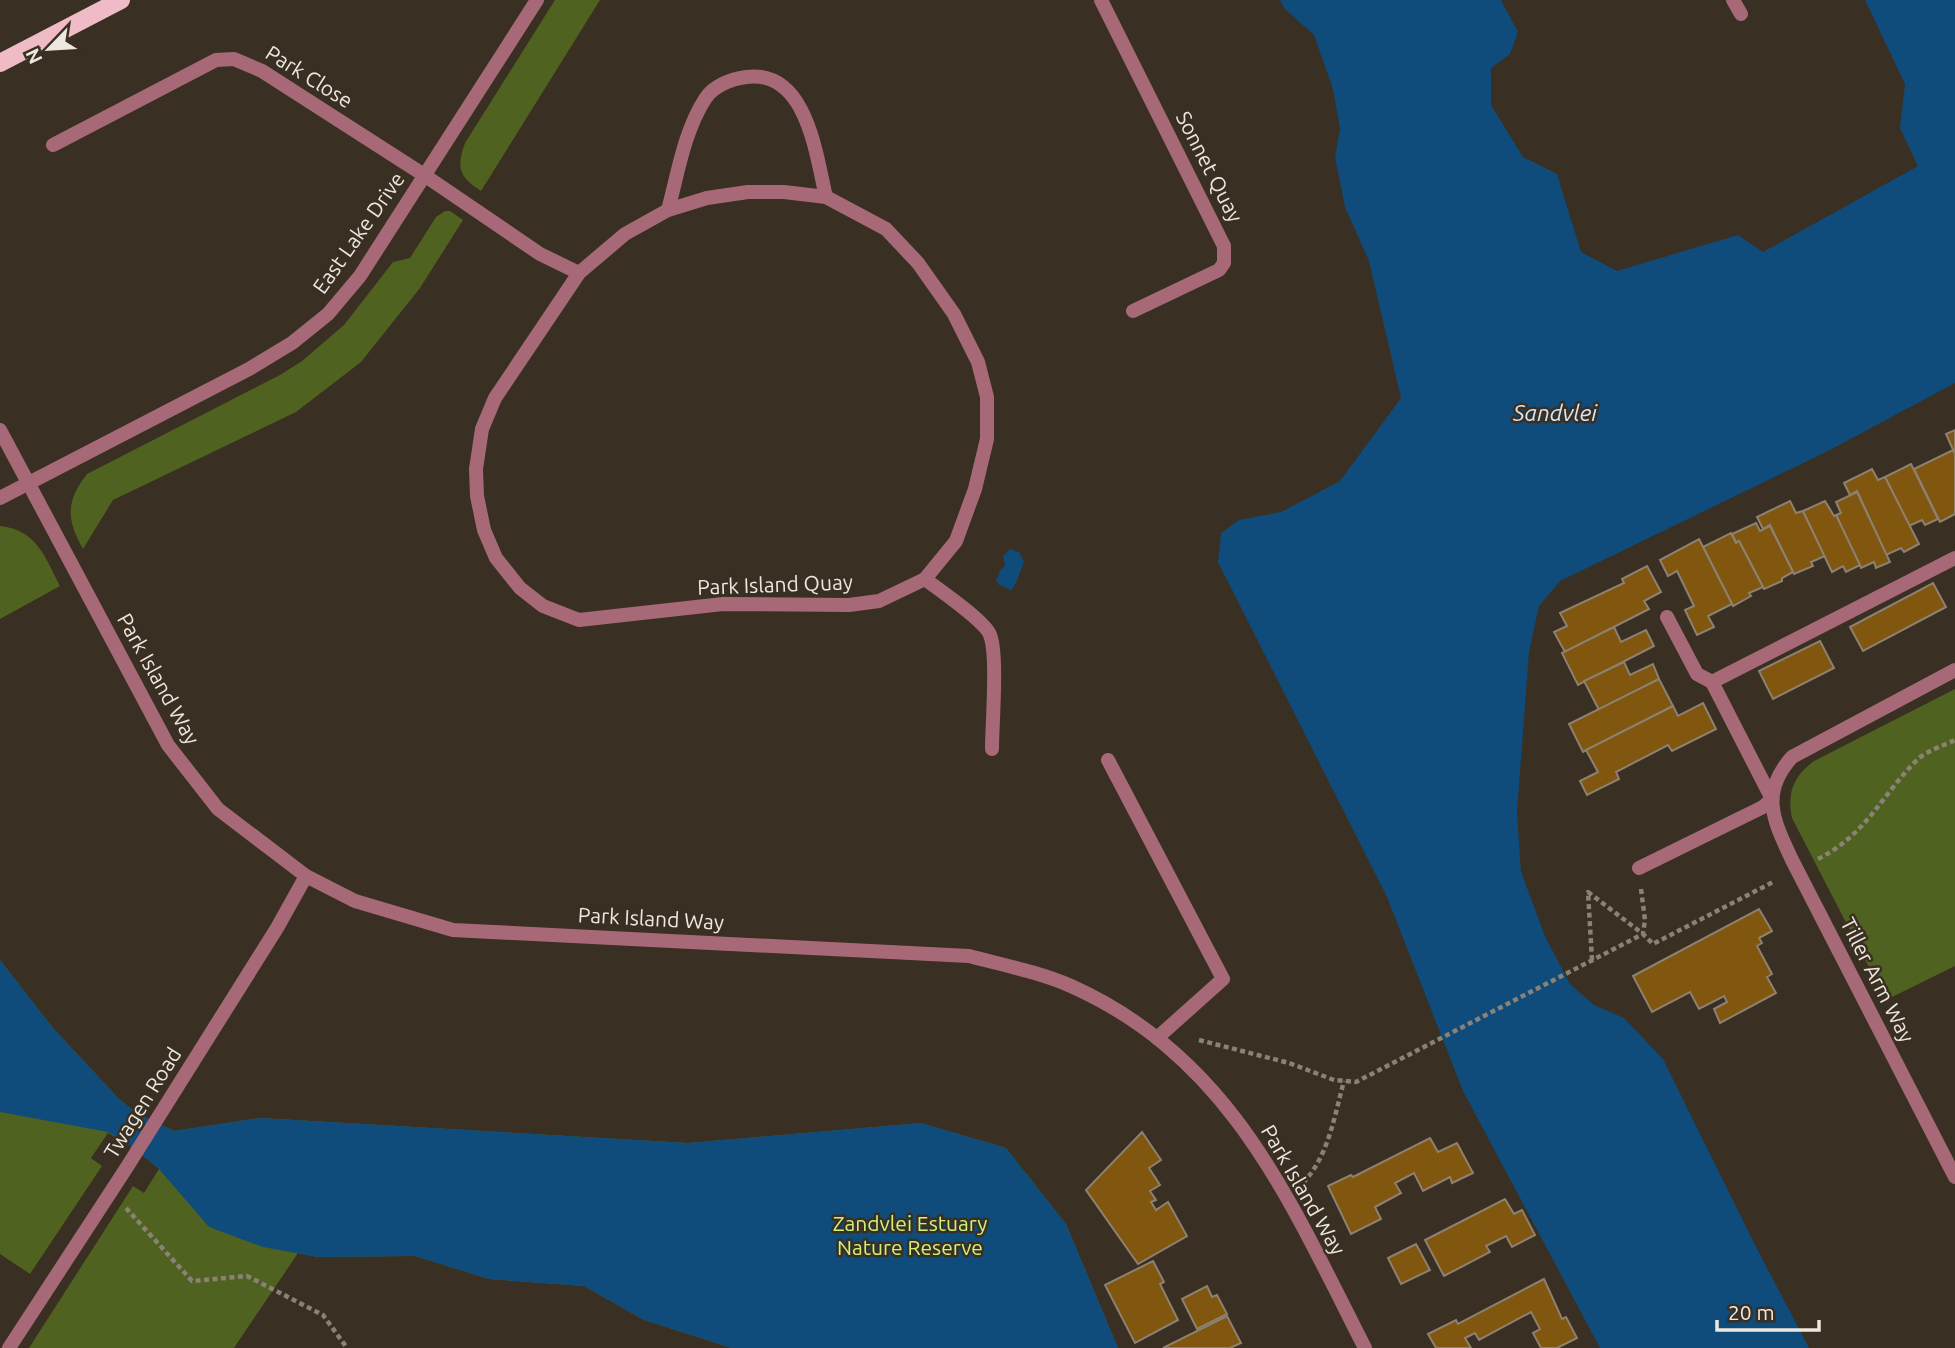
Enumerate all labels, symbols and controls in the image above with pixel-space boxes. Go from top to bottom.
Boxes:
north arrow [14,14,84,84]
street label: Park Close [262,40,357,112]
text: N [21,45,47,67]
street label: Sonnet Quay [1172,107,1248,226]
street label: East Lake Drive [307,167,409,298]
water label: Sandvlei [1512,400,1598,425]
street label: Park Island Quay [697,569,853,599]
street label: Park Island Way [113,609,205,748]
street label: Park Island Way [577,902,725,934]
street label: Tiller Arm Way [1836,913,1920,1046]
street label: Twagen Road [99,1043,186,1162]
street label: Park Island Way [1257,1120,1351,1259]
park label: Zandvlei Estuary Nature Reserve [833,1211,987,1259]
scale bar [1717,1288,1818,1332]
text: 20 m [1728,1300,1775,1324]

